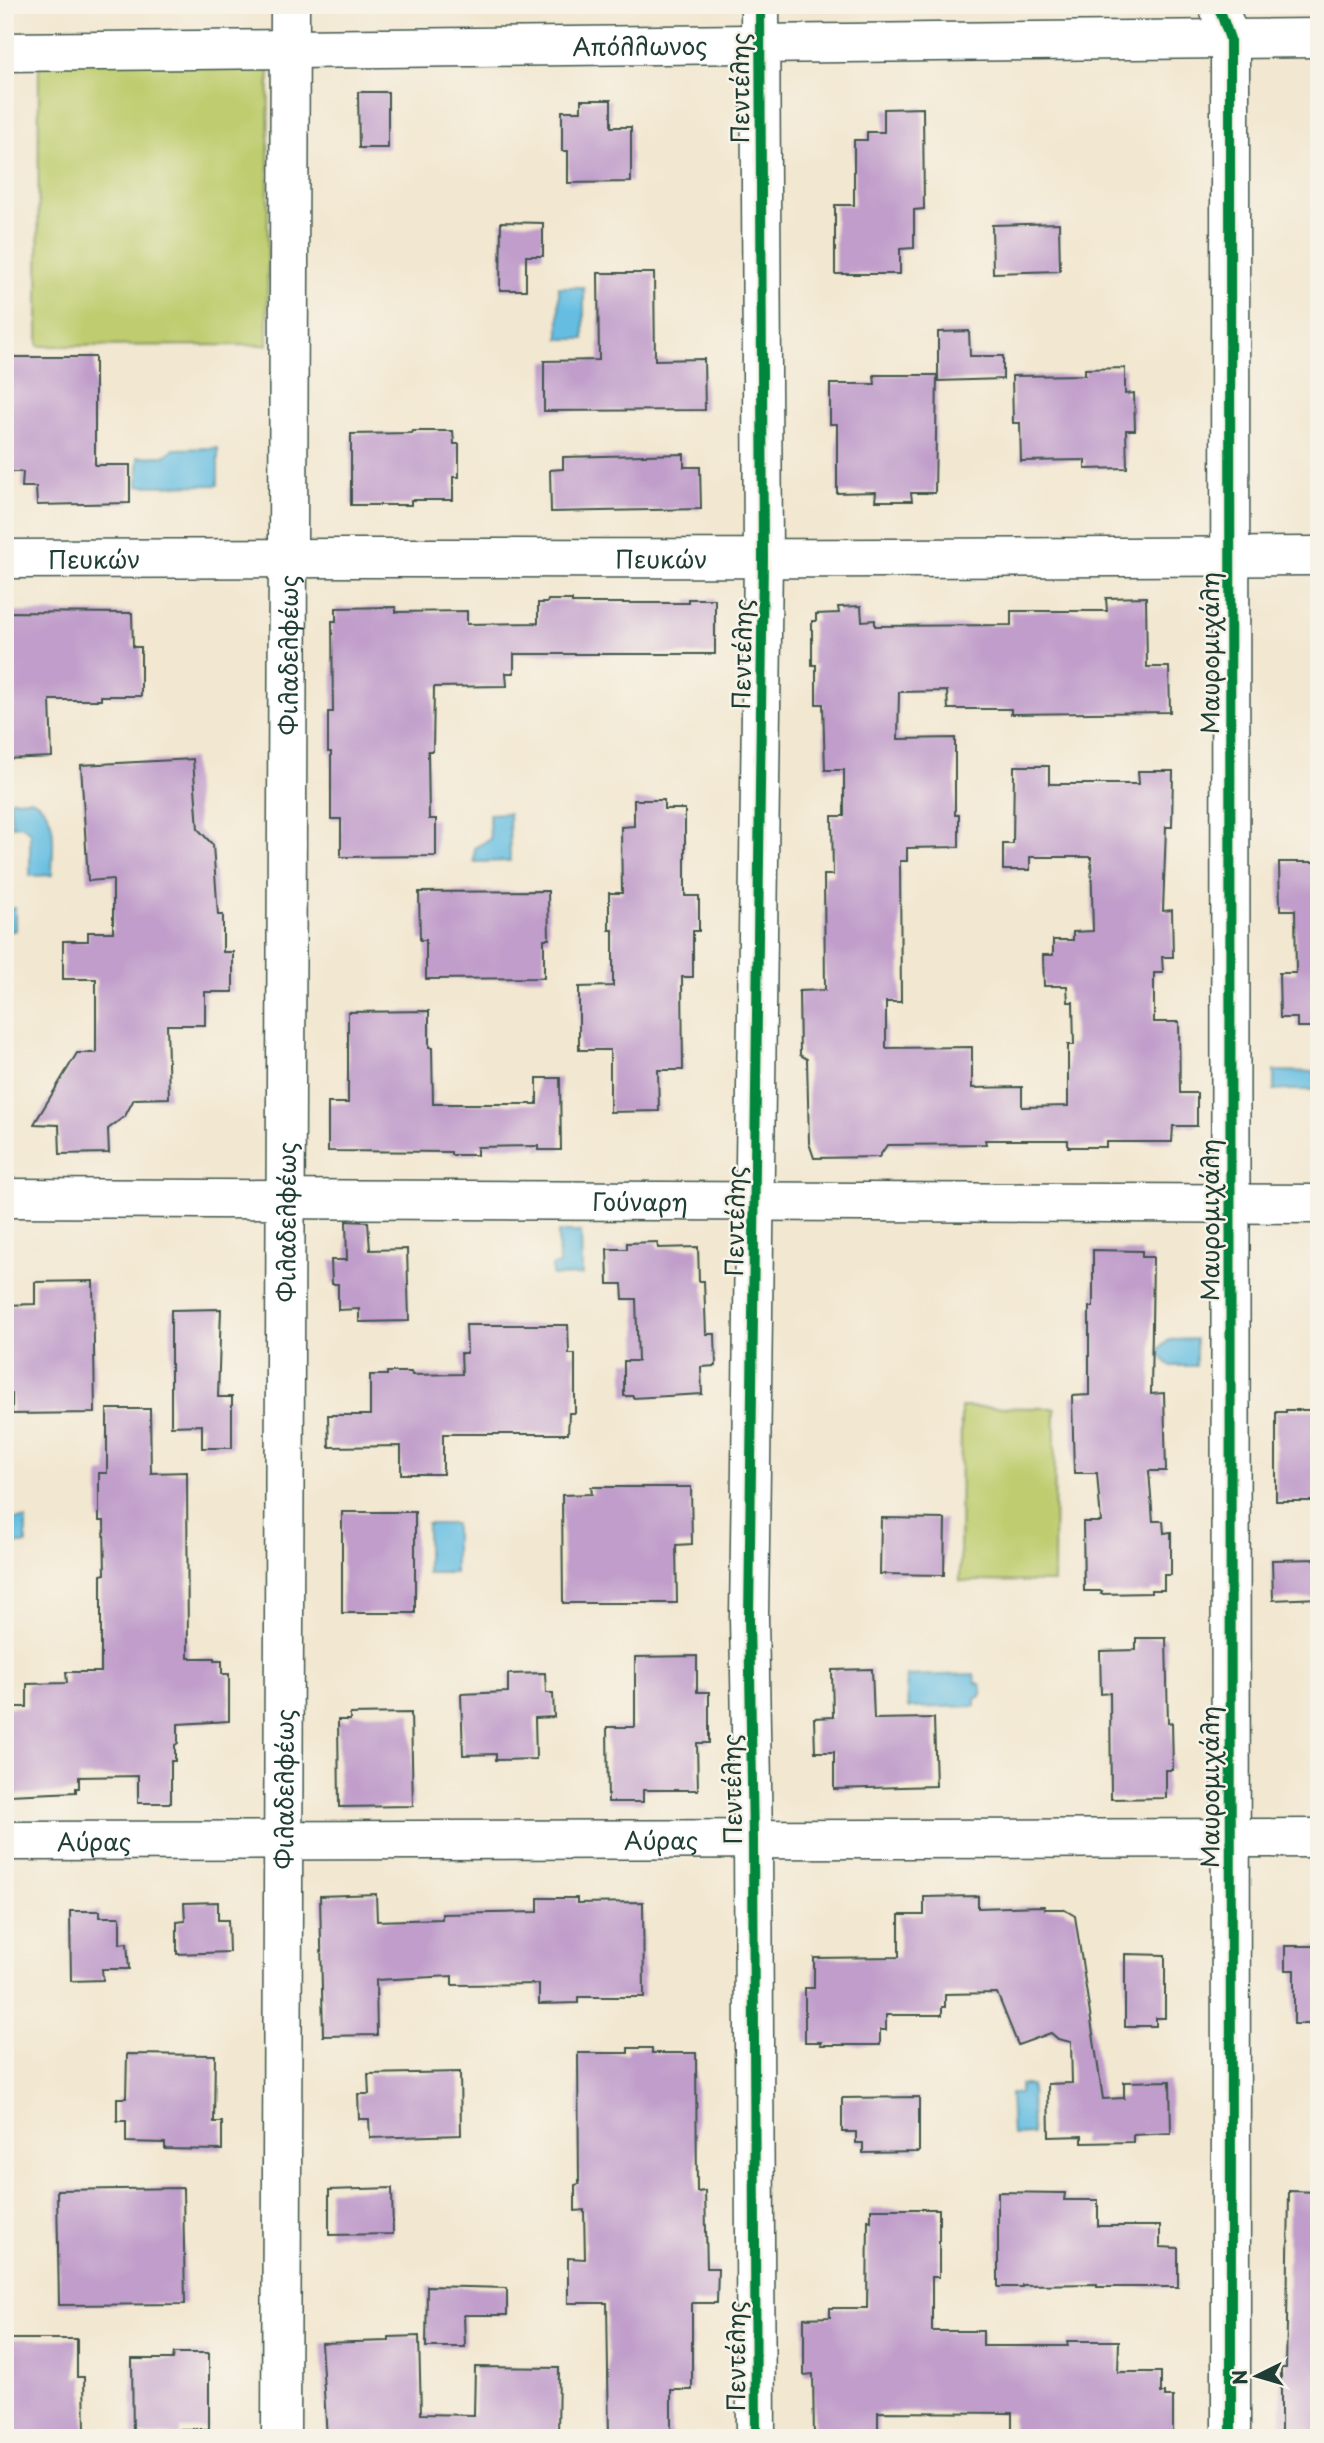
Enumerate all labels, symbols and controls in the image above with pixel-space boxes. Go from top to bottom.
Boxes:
street label: Απόλλωνος [572,27,708,64]
street label: Πεντέλης [721,33,757,143]
street label: Πευκών [47,540,141,577]
street label: Πευκών [614,540,708,576]
street label: Μαυρομιχάλη [1191,572,1227,734]
street label: Φιλαδελφέως [269,575,306,735]
street label: Πεντέλης [722,598,760,710]
street label: Μαυρομιχάλη [1191,1139,1227,1301]
street label: Φιλαδελφέως [267,1142,304,1302]
street label: Πεντέλης [715,1165,753,1277]
street label: Γούναρη [592,1183,688,1219]
street label: Μαυρομιχάλη [1191,1706,1227,1868]
street label: Φιλαδελφέως [265,1709,302,1869]
street label: Πεντέλης [712,1733,750,1845]
street label: Αύρας [624,1821,698,1858]
street label: Αύρας [57,1823,131,1859]
street label: Πεντέλης [717,2301,753,2411]
north arrow [1222,2342,1292,2412]
text: N [1224,2369,1254,2386]

